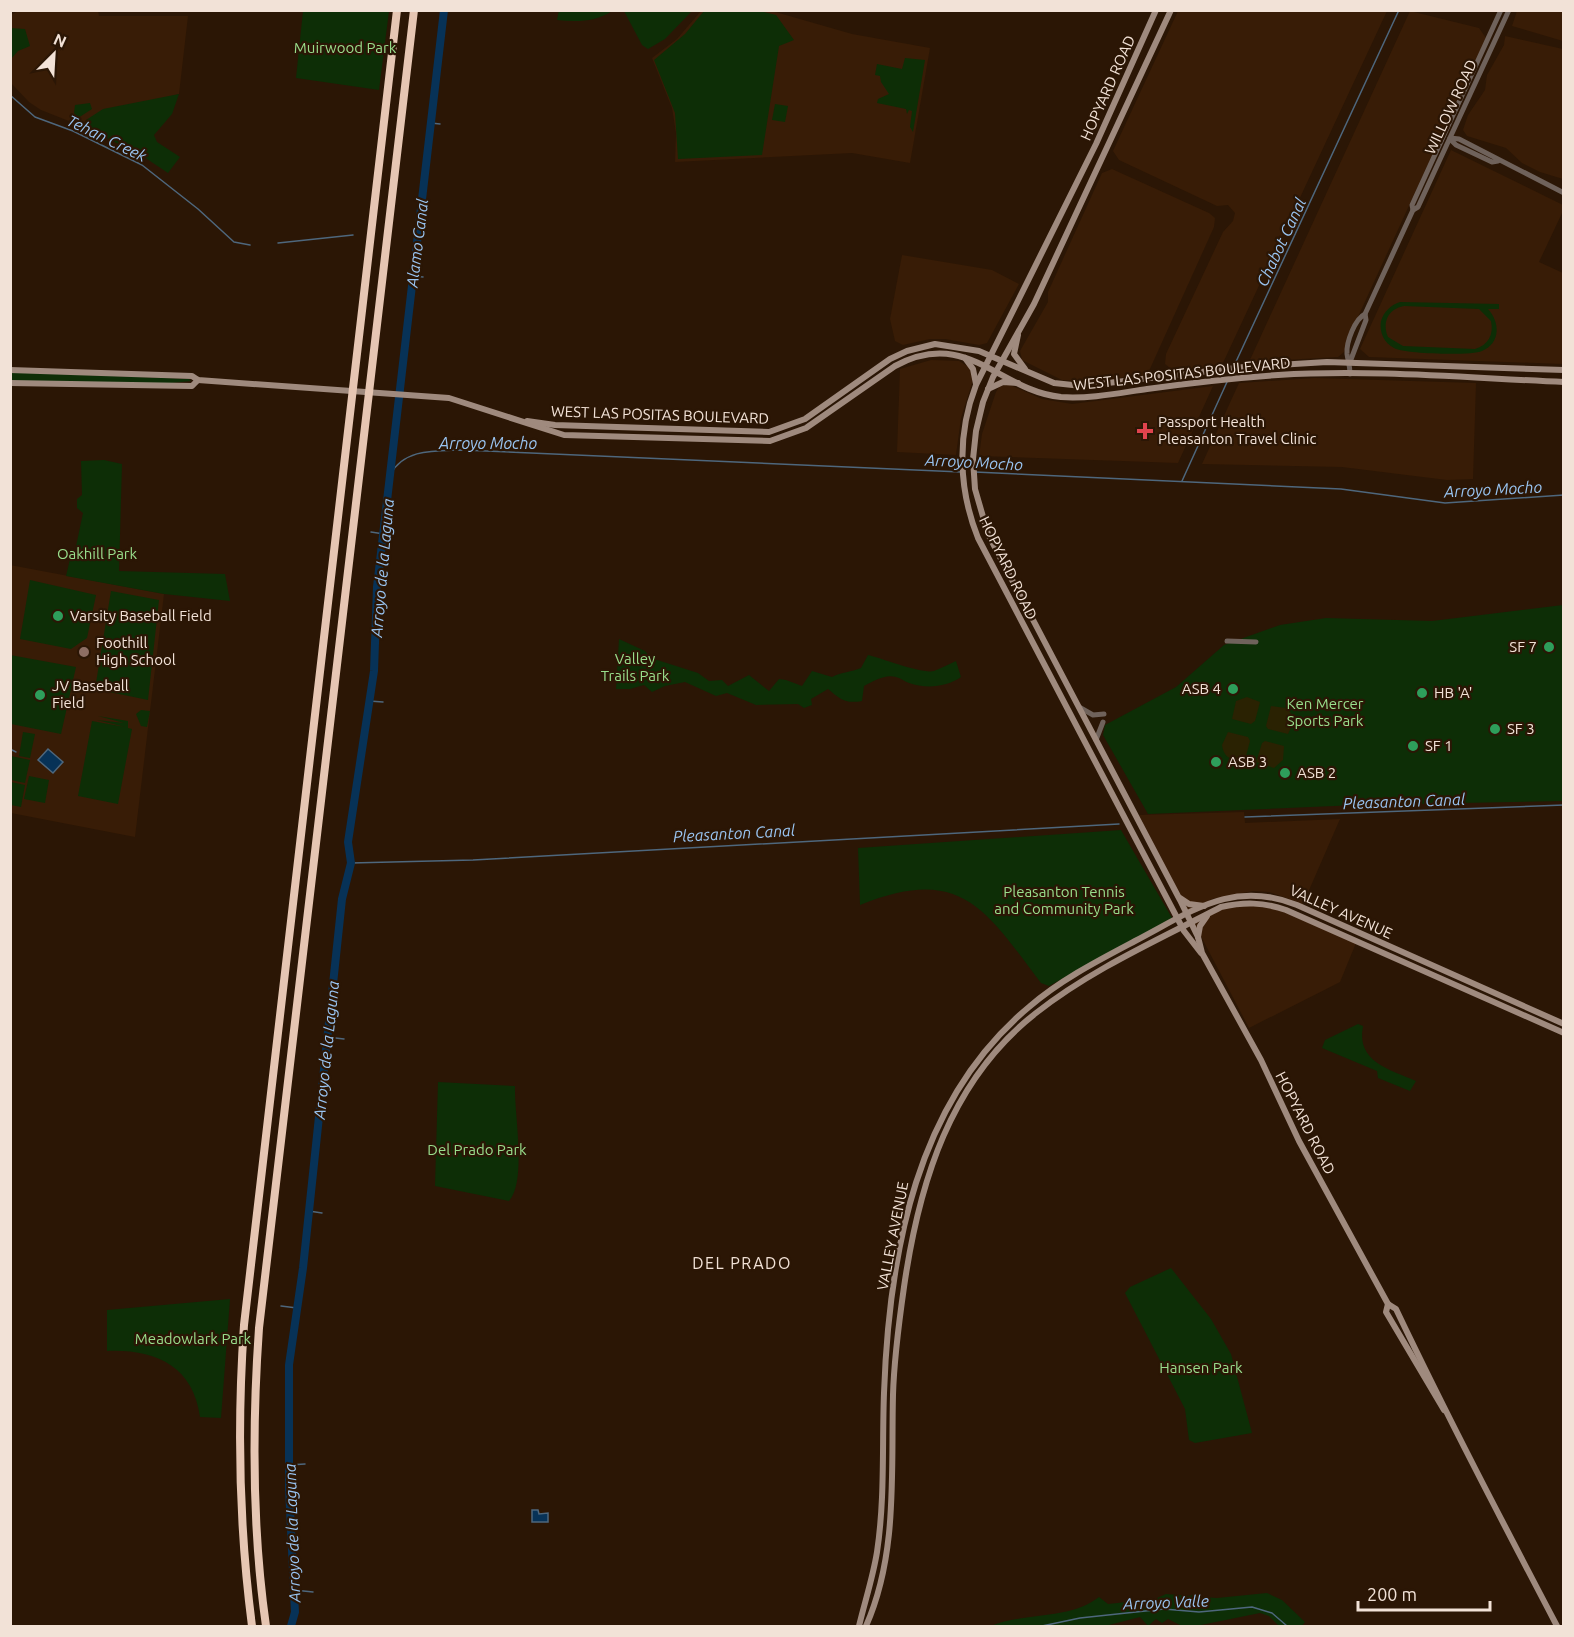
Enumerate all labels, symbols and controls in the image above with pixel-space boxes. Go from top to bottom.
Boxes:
north arrow [24,24,84,84]
text: N [51,30,69,51]
street label: HOPYARD ROAD [1077,33,1138,143]
park label: Muirwood Park [294,39,397,56]
street label: WILLOW ROAD [1421,57,1480,157]
water label: Tehan Creek [64,111,150,165]
water label: Chabot Canal [1253,195,1309,289]
water label: Alamo Canal [403,197,431,289]
street label: WEST LAS POSITAS BOULEVARD [1073,354,1291,393]
street label: WEST LAS POSITAS BOULEVARD [551,402,769,427]
place label: Passport Health Pleasanton Travel Clinic [1158,413,1316,447]
marker: Passport Health Pleasanton Travel Clinic [1136,422,1154,440]
water label: Arroyo Mocho [438,434,537,452]
water label: Arroyo Mocho [924,450,1024,474]
water label: Arroyo Mocho [1443,477,1543,501]
water label: Arroyo de la Laguna [367,498,397,639]
street label: HOPYARD ROAD [976,513,1041,622]
park label: Oakhill Park [57,545,138,562]
place label: Varsity Baseball Field [70,607,212,624]
marker: Varsity Baseball Field [51,609,65,623]
place label: Foothill High School [96,634,176,668]
place label: SF 7 [1509,638,1537,655]
marker: SF 7 [1542,640,1556,654]
marker: Foothill High School [77,645,91,659]
park label: Valley Trails Park [601,650,670,684]
place label: JV Baseball Field [52,677,129,711]
place label: ASB 4 [1182,680,1221,697]
marker: ASB 4 [1226,682,1240,696]
place label: HB 'A' [1434,684,1472,701]
marker: HB 'A' [1415,686,1429,700]
marker: JV Baseball Field [33,688,47,702]
park label: Ken Mercer Sports Park [1286,695,1364,729]
place label: SF 3 [1507,720,1535,737]
marker: SF 3 [1488,722,1502,736]
place label: SF 1 [1425,737,1453,754]
marker: SF 1 [1406,739,1420,753]
place label: ASB 3 [1228,753,1267,770]
marker: ASB 3 [1209,755,1223,769]
place label: ASB 2 [1297,764,1336,781]
marker: ASB 2 [1278,766,1292,780]
water label: Pleasanton Canal [1342,790,1466,812]
water label: Pleasanton Canal [672,821,796,845]
street label: VALLEY AVENUE [1287,881,1395,942]
park label: Pleasanton Tennis and Community Park [994,883,1134,917]
water label: Arroyo de la Laguna [310,980,342,1121]
street label: HOPYARD ROAD [1272,1069,1339,1177]
park label: Del Prado Park [427,1141,527,1158]
street label: VALLEY AVENUE [874,1180,911,1292]
district label: DEL PRADO [692,1254,792,1272]
park label: Meadowlark Park [135,1330,252,1347]
park label: Hansen Park [1159,1359,1243,1376]
water label: Arroyo de la Laguna [281,1463,303,1604]
scale bar [1358,1574,1490,1612]
text: 200 m [1367,1584,1417,1604]
water label: Arroyo Valle [1122,1592,1209,1613]

